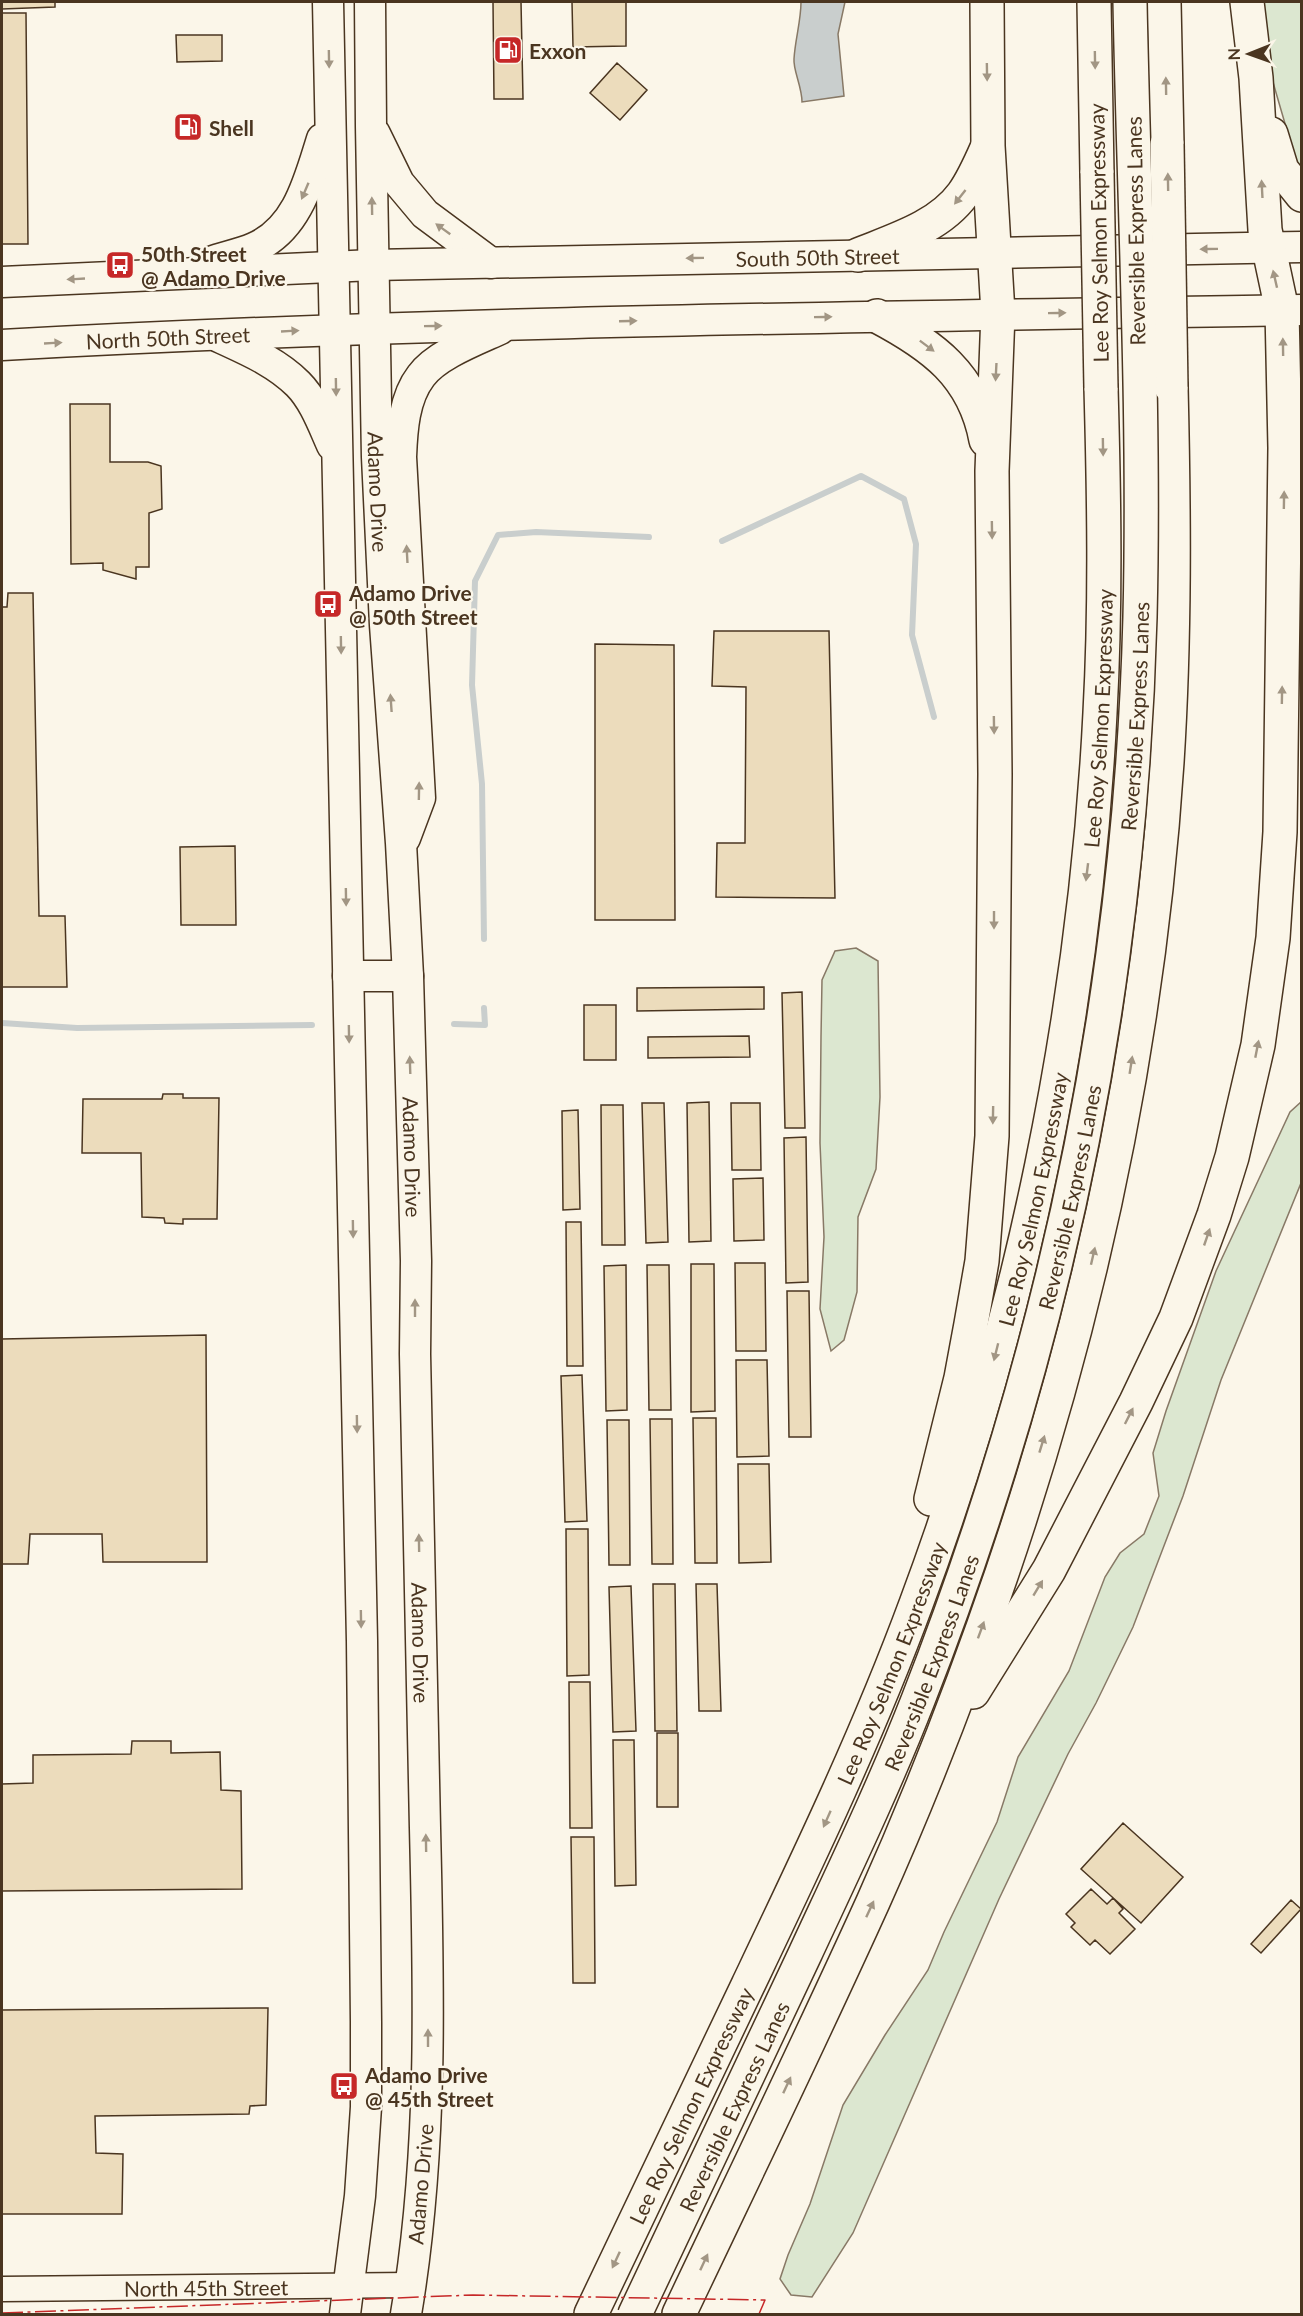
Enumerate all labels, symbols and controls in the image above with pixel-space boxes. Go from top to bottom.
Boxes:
north arrow [1219,24,1279,84]
fuel station icon: Exxon [492,34,524,66]
place label: Exxon [529,38,586,63]
text: N [1224,48,1243,61]
one-way arrow [324,49,334,68]
one-way arrow [1090,50,1100,69]
one-way arrow [982,62,992,81]
one-way arrow [1161,76,1171,95]
street label: Lee Roy Selmon Expressway [1083,103,1113,363]
fuel station icon: Shell [172,111,204,143]
place label: Shell [209,115,254,140]
street label: Reversible Express Lanes [1121,116,1149,346]
one-way arrow [1163,172,1172,191]
one-way arrow [1258,180,1267,199]
one-way arrow [299,182,309,200]
one-way arrow [953,189,966,205]
one-way arrow [367,197,377,216]
one-way arrow [436,223,452,235]
place label: 50th Street @ Adamo Drive [141,241,286,290]
street label: South 50th Street [735,242,900,270]
one-way arrow [1200,244,1219,253]
bus stop icon: 50th Street @ Adamo Drive [104,249,136,281]
one-way arrow [685,253,704,263]
one-way arrow [1270,269,1279,288]
one-way arrow [66,274,85,283]
one-way arrow [1047,308,1066,318]
one-way arrow [814,312,833,322]
one-way arrow [619,316,638,325]
street label: North 50th Street [85,321,251,353]
one-way arrow [424,321,443,331]
one-way arrow [280,326,299,335]
one-way arrow [44,338,63,347]
one-way arrow [1278,338,1288,357]
one-way arrow [920,340,935,352]
one-way arrow [992,362,1001,381]
one-way arrow [331,377,340,396]
street label: Adamo Drive [364,431,394,553]
one-way arrow [1098,437,1107,456]
one-way arrow [1279,490,1289,509]
one-way arrow [987,520,997,539]
one-way arrow [402,545,411,564]
place label: Adamo Drive @ 50th Street [348,580,478,629]
bus stop icon: Adamo Drive @ 50th Street [312,588,344,620]
street label: Lee Roy Selmon Expressway [1078,588,1116,849]
street label: Reversible Express Lanes [1115,601,1153,832]
one-way arrow [336,635,346,654]
one-way arrow [1277,685,1287,704]
one-way arrow [386,693,396,712]
one-way arrow [989,715,999,734]
one-way arrow [414,781,424,800]
one-way arrow [1083,862,1092,881]
one-way arrow [342,888,351,907]
one-way arrow [989,910,999,929]
one-way arrow [345,1025,354,1044]
one-way arrow [1253,1039,1262,1058]
one-way arrow [1127,1055,1136,1074]
one-way arrow [405,1056,415,1075]
street label: Lee Roy Selmon Expressway [992,1070,1072,1329]
street label: Reversible Express Lanes [1032,1083,1105,1312]
street label: Adamo Drive [399,1096,427,1218]
one-way arrow [988,1105,998,1124]
one-way arrow [349,1220,358,1239]
one-way arrow [1202,1228,1212,1246]
one-way arrow [1088,1247,1098,1265]
one-way arrow [410,1298,420,1317]
one-way arrow [990,1343,1000,1361]
one-way arrow [1124,1407,1134,1424]
one-way arrow [352,1415,362,1434]
one-way arrow [1038,1435,1047,1453]
one-way arrow [415,1534,424,1553]
street label: Lee Roy Selmon Expressway [831,1538,950,1788]
street label: Reversible Express Lanes [878,1551,983,1774]
one-way arrow [1033,1580,1044,1596]
street label: Adamo Drive [408,1582,435,1703]
one-way arrow [356,1610,366,1629]
one-way arrow [977,1621,987,1639]
one-way arrow [822,1810,831,1828]
one-way arrow [421,1833,430,1852]
one-way arrow [865,1899,875,1917]
street label: Lee Roy Selmon Expressway [623,1983,758,2228]
street label: Reversible Express Lanes [673,1997,794,2215]
one-way arrow [423,2028,433,2047]
place label: Adamo Drive @ 45th Street [364,2062,494,2111]
bus stop icon: Adamo Drive @ 45th Street [328,2070,360,2102]
one-way arrow [783,2077,792,2094]
street label: Adamo Drive [402,2123,438,2245]
one-way arrow [612,2252,621,2269]
one-way arrow [699,2253,708,2270]
street label: North 45th Street [124,2274,289,2300]

